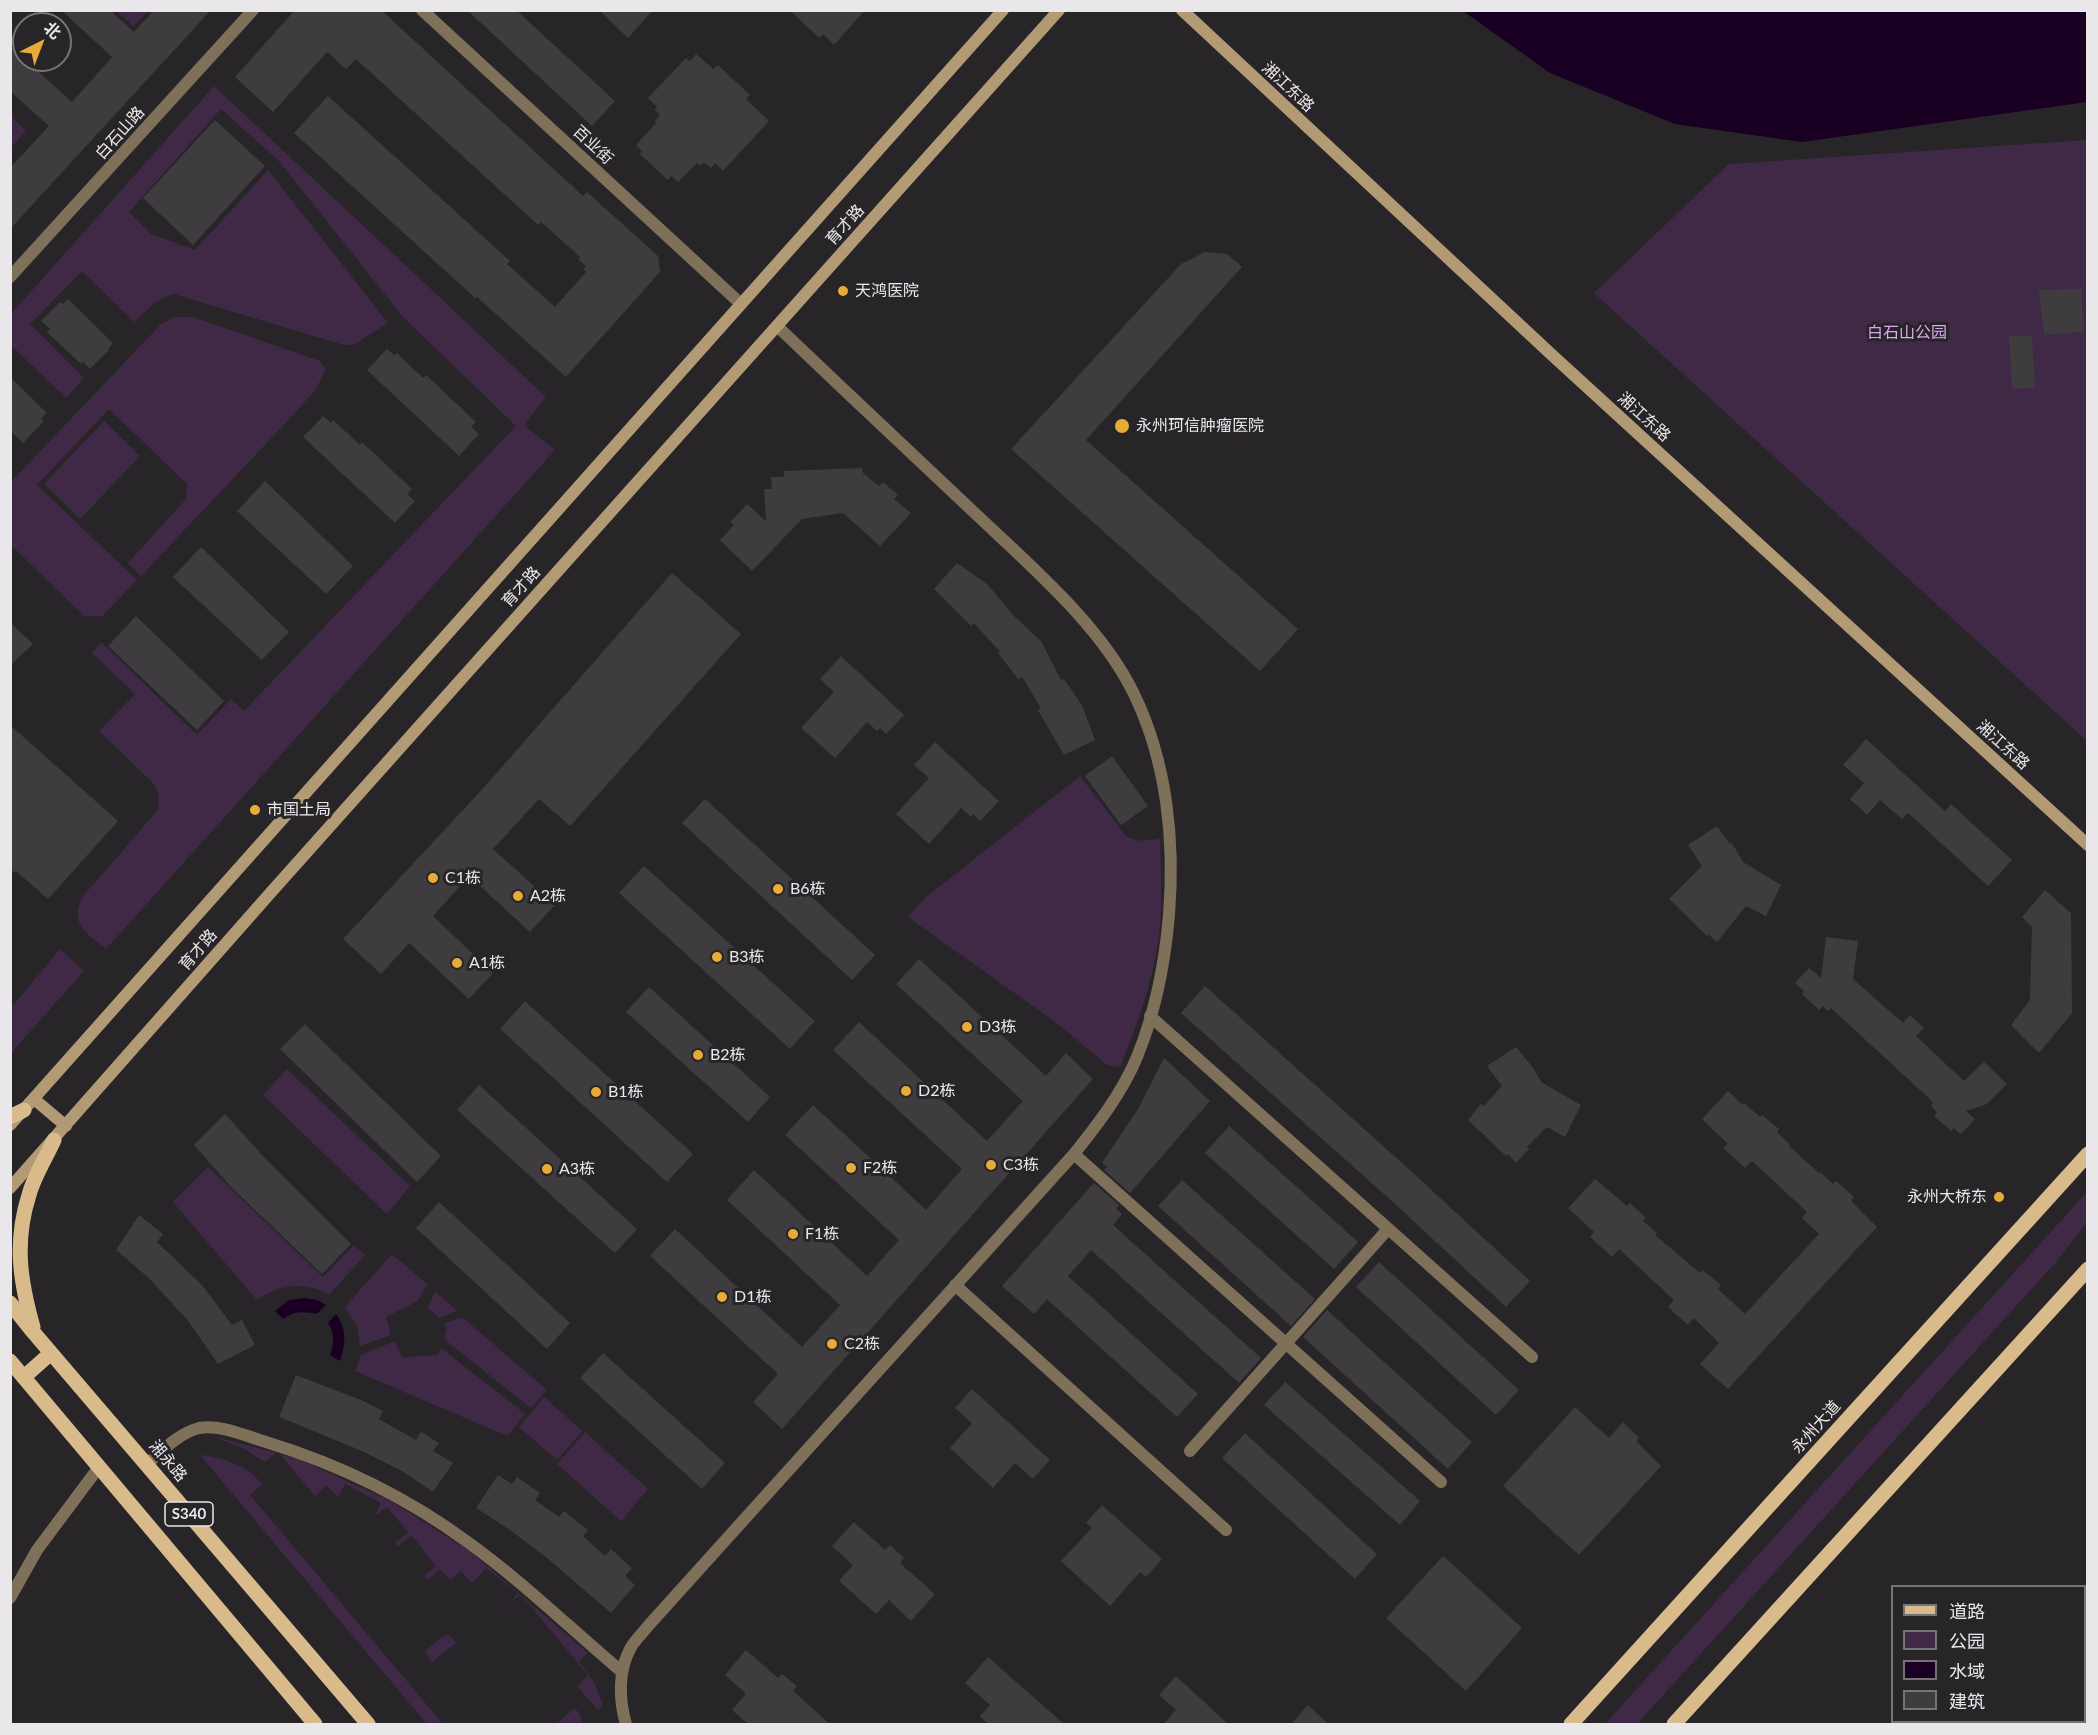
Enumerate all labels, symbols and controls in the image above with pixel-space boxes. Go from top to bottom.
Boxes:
north arrow [12,12,72,72]
text: 北 [41,17,65,42]
street label: 湘江东路 [1258,58,1318,116]
street label: 白石山路 [91,103,149,163]
street label: 百业街 [569,122,617,168]
street label: 育才路 [822,201,868,249]
place label: 天鸿医院 [855,281,919,301]
marker: 天鸿医院 [836,284,850,298]
park label: 白石山公园 [1867,323,1947,343]
street label: 湘江东路 [1614,388,1674,446]
place label: 永州珂信肿瘤医院 [1136,416,1264,436]
marker: 永州珂信肿瘤医院 [1113,417,1131,435]
street label: 育才路 [498,563,544,611]
street label: 湘江东路 [1973,716,2033,774]
place label: 市国土局 [267,800,331,820]
marker: 市国土局 [248,803,262,817]
place label: C1栋 [445,868,481,888]
marker: C1栋 [426,871,440,885]
place label: B6栋 [790,879,826,899]
marker: B6栋 [771,882,785,896]
place label: A2栋 [530,886,566,906]
marker: A2栋 [511,889,525,903]
street label: 育才路 [175,926,221,974]
place label: B3栋 [729,947,765,967]
marker: B3栋 [710,950,724,964]
place label: A1栋 [469,953,505,973]
marker: A1栋 [450,956,464,970]
place label: D3栋 [979,1017,1016,1037]
marker: D3栋 [960,1020,974,1034]
place label: B2栋 [710,1045,746,1065]
marker: B2栋 [691,1048,705,1062]
place label: D2栋 [918,1081,955,1101]
place label: B1栋 [608,1082,644,1102]
marker: D2栋 [899,1084,913,1098]
marker: B1栋 [589,1085,603,1099]
place label: C3栋 [1003,1155,1039,1175]
place label: F2栋 [863,1158,897,1178]
marker: C3栋 [984,1158,998,1172]
place label: A3栋 [559,1159,595,1179]
marker: F2栋 [844,1161,858,1175]
marker: A3栋 [540,1162,554,1176]
place label: 永州大桥东 [1907,1187,1987,1207]
marker: 永州大桥东 [1992,1190,2006,1204]
place label: F1栋 [805,1224,839,1244]
marker: F1栋 [786,1227,800,1241]
place label: D1栋 [734,1287,771,1307]
marker: D1栋 [715,1290,729,1304]
place label: C2栋 [844,1334,880,1354]
marker: C2栋 [825,1337,839,1351]
street label: 永州大道 [1787,1397,1845,1457]
street label: 湘永路 [145,1436,191,1486]
road number: S340 [165,1502,213,1526]
legend [1891,1585,2086,1723]
text: 道路 [1949,1600,1985,1622]
text: 公园 [1949,1630,1985,1652]
text: 水域 [1949,1660,1985,1682]
text: 建筑 [1949,1690,1985,1712]

